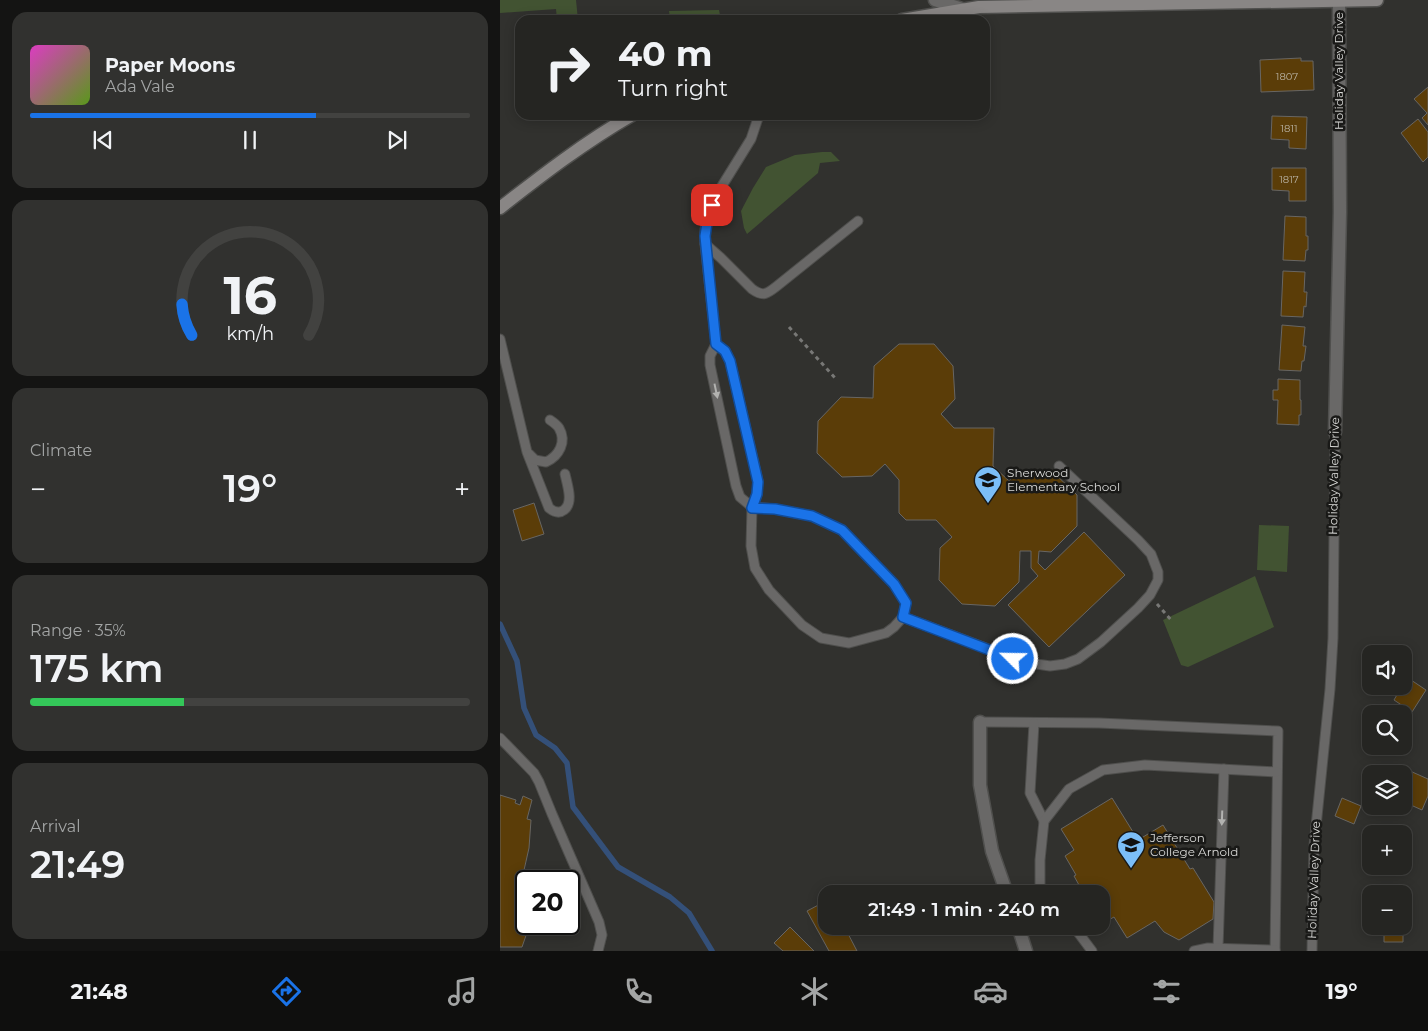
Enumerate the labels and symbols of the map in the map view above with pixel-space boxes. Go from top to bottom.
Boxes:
street label: Holiday Valley Drive [1331,12,1346,130]
house number: 1807 [1276,70,1298,83]
house number: 1811 [1280,122,1298,135]
house number: 1817 [1279,173,1299,186]
pin [691,184,733,226]
one-way arrow [712,383,720,399]
street label: Holiday Valley Drive [1325,417,1342,535]
school or university icon: Sherwood Elementary School [973,465,1003,504]
place label: Sherwood Elementary School [1007,465,1120,494]
position arrow [986,632,1038,684]
one-way arrow [1218,810,1226,826]
street label: Holiday Valley Drive [1304,821,1323,939]
school or university icon: Jefferson College Arnold [1116,830,1146,869]
place label: Jefferson College Arnold [1149,830,1238,859]
speed limit sign: 20 [515,870,580,935]

